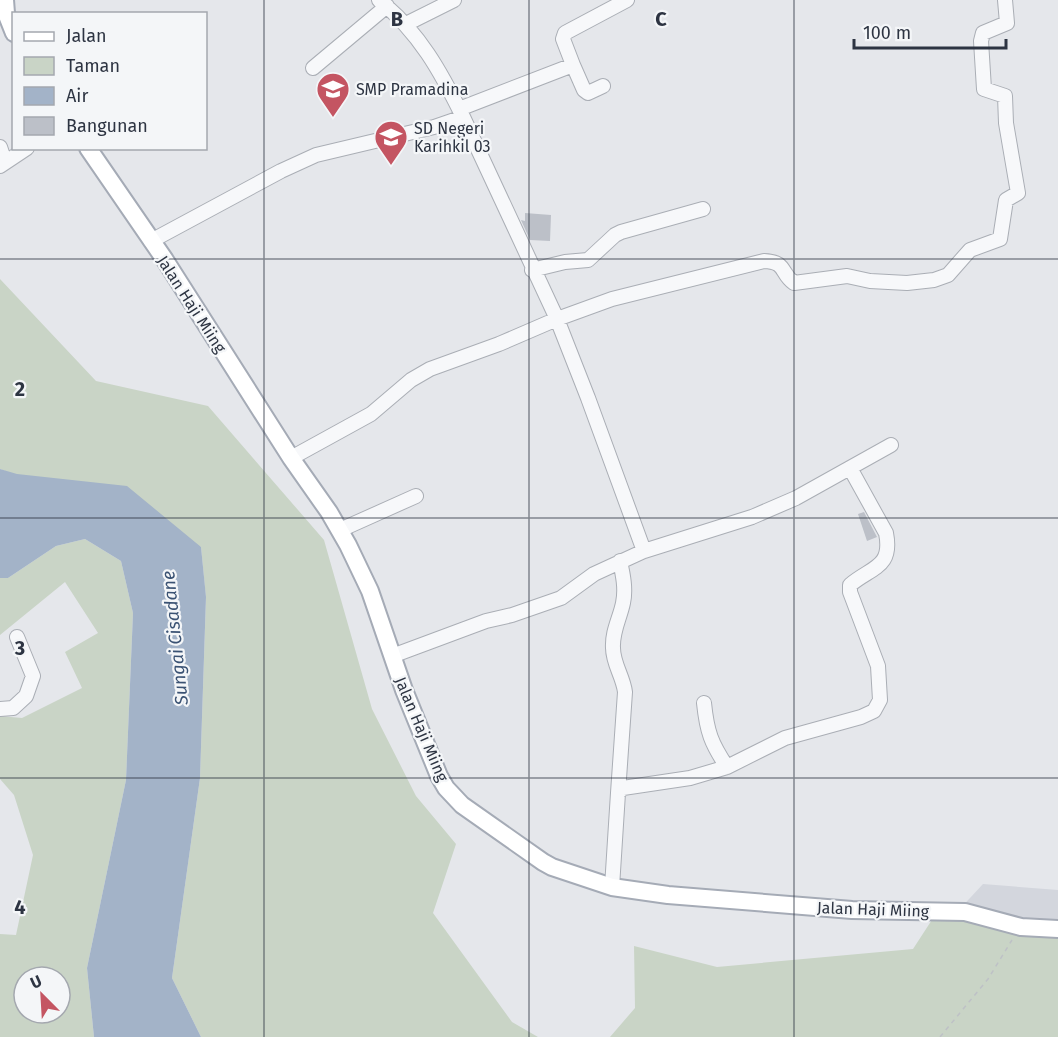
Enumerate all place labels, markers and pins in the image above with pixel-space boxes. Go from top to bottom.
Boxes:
school or university icon: SMP Pramadina [315,71,351,118]
place label: SMP Pramadina [356,80,468,99]
school or university icon: SD Negeri Karihkil 03 [373,119,409,166]
place label: SD Negeri Karihkil 03 [414,119,490,156]

